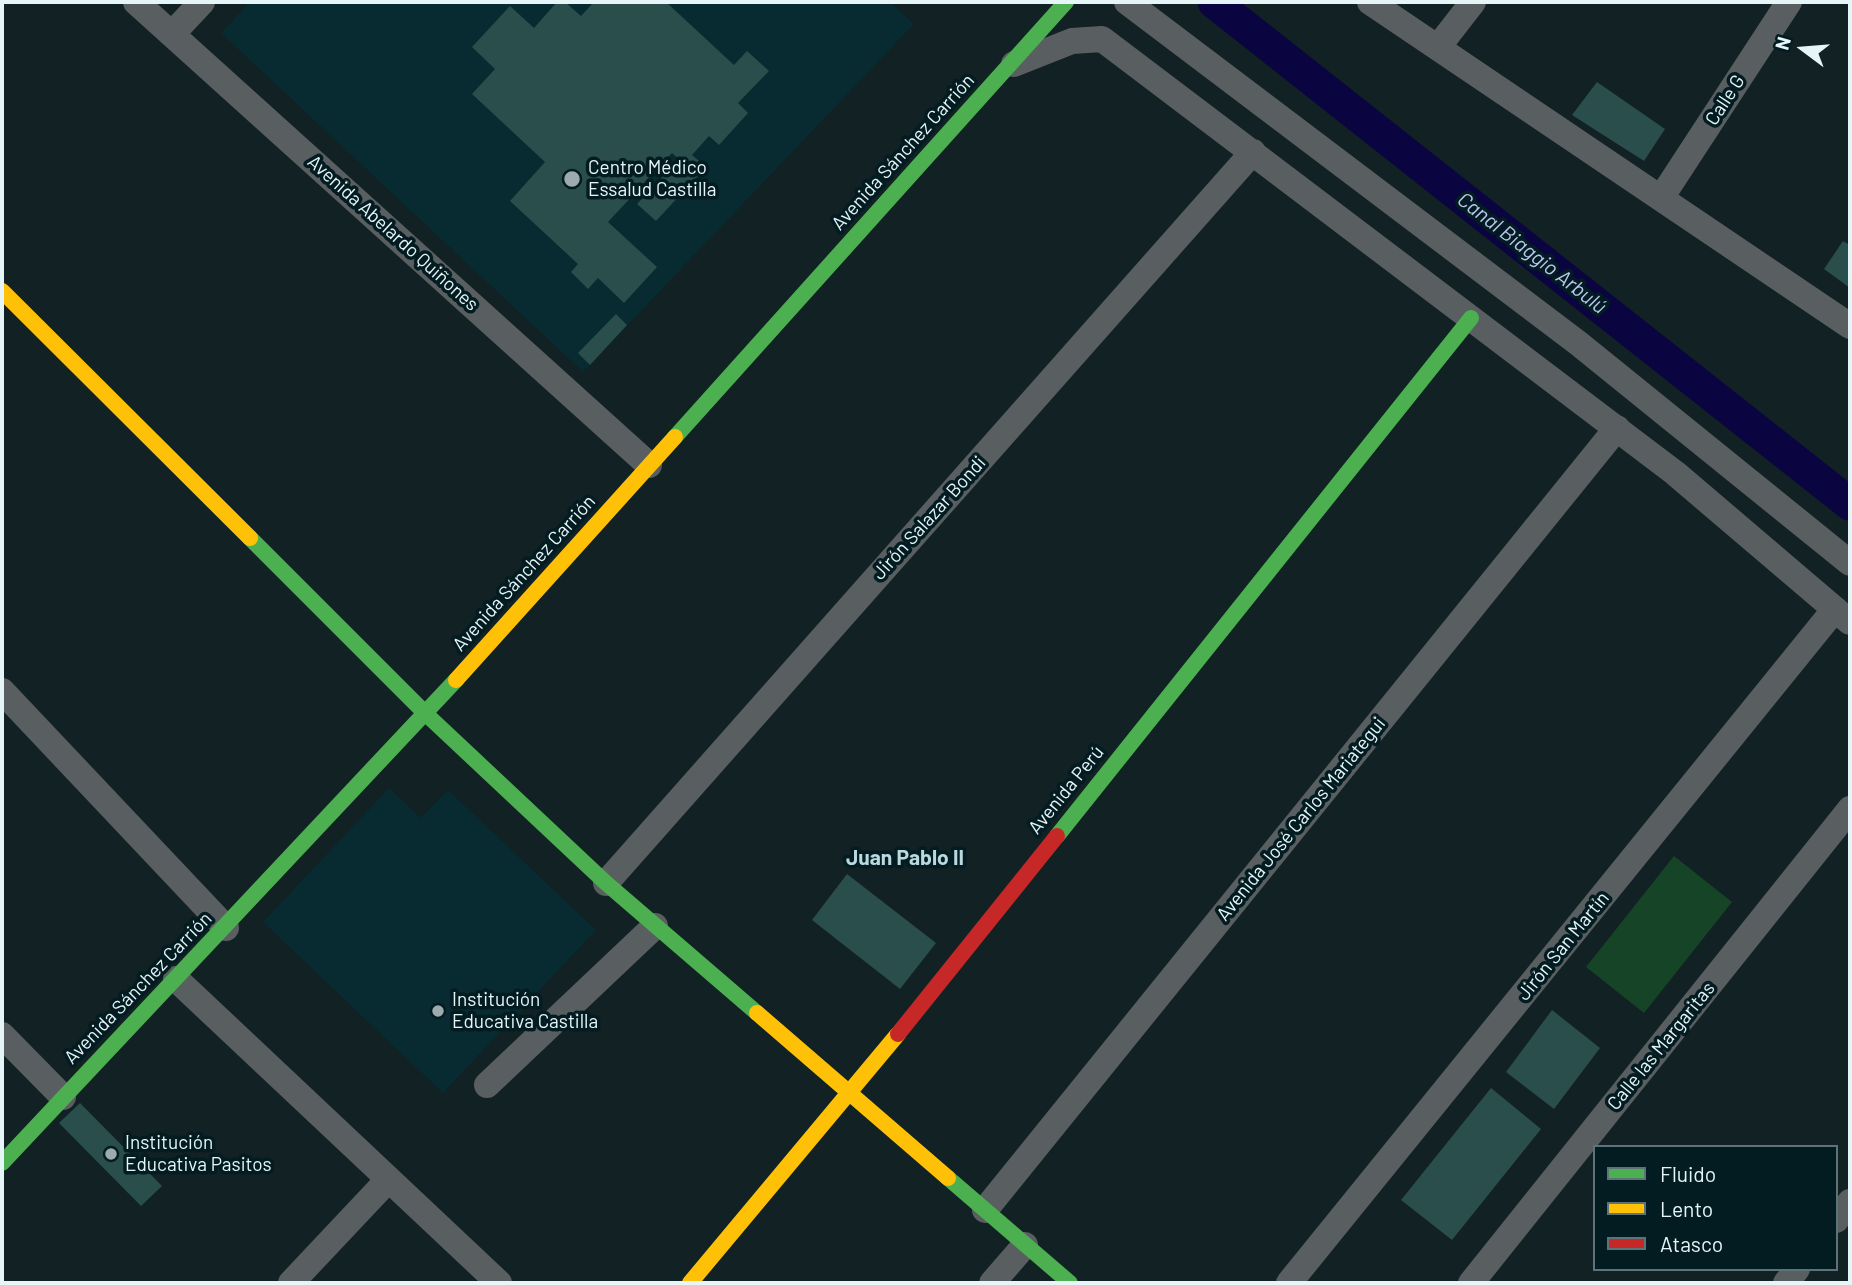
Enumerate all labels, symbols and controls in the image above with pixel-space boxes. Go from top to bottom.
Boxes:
north arrow [1768,14,1838,84]
text: N [1770,34,1795,52]
street label: Avenida Sánchez Carrión [827,69,979,235]
street label: Calle G [1700,71,1750,129]
street label: Avenida Abelardo Quiñones [303,150,483,316]
place label: Centro Médico Essalud Castilla [588,157,716,201]
marker: Centro Médico Essalud Castilla [562,169,582,189]
water label: Canal Biaggio Arbulú [1452,187,1612,319]
street label: Jirón Salazar Bondi [868,452,990,584]
street label: Avenida Sánchez Carrión [448,490,600,656]
street label: Avenida José Carlos Mariategui [1212,713,1390,925]
street label: Avenida Perú [1023,741,1109,839]
district label: Juan Pablo II [846,845,964,871]
street label: Jirón San Martín [1512,887,1614,1005]
street label: Avenida Sánchez Carrión [60,907,216,1069]
street label: Calle las Margaritas [1602,977,1720,1115]
place label: Institución Educativa Castilla [452,989,598,1033]
marker: Institución Educativa Castilla [430,1003,446,1019]
place label: Institución Educativa Pasitos [125,1132,272,1176]
legend [1593,1145,1838,1271]
marker: Institución Educativa Pasitos [103,1146,119,1162]
text: Fluido [1660,1161,1716,1186]
text: Lento [1660,1196,1713,1221]
text: Atasco [1660,1231,1723,1256]

